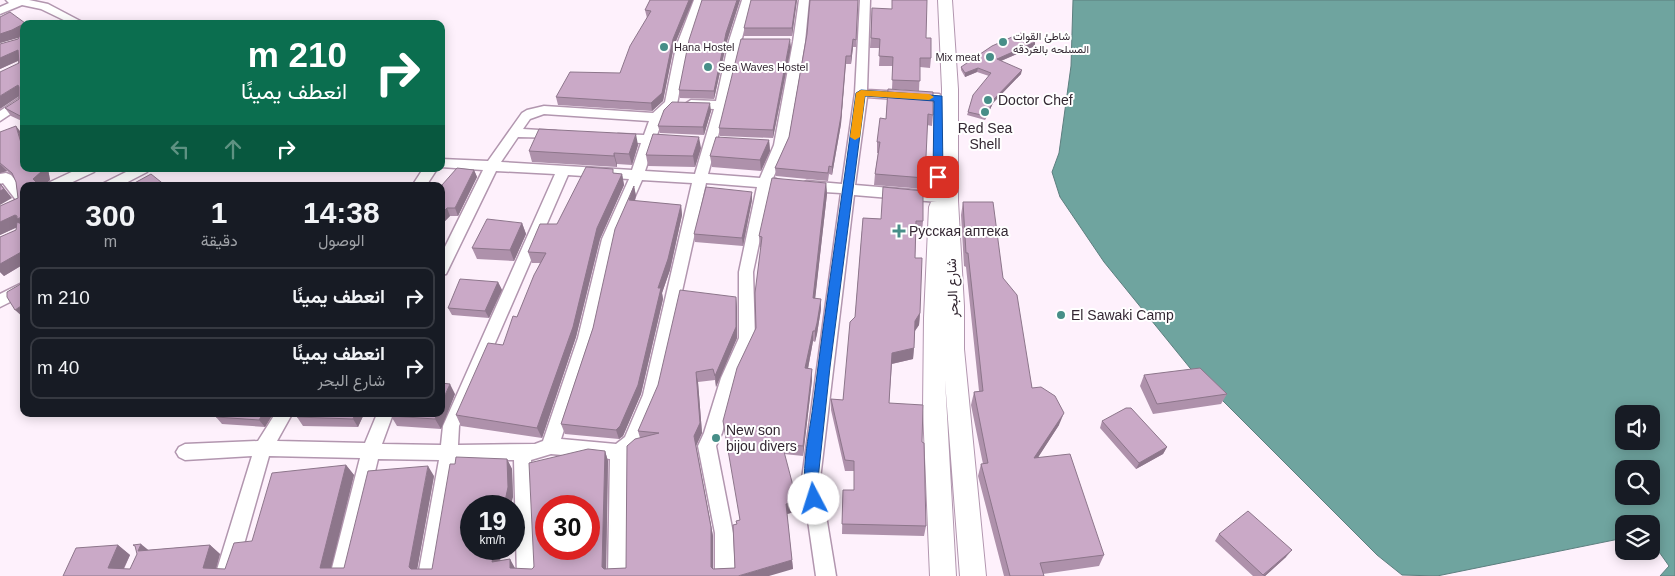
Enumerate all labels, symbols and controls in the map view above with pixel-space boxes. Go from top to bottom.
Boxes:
place label: شاطئ القوات المسلحه بالغردقه [1013,30,1089,56]
text: 210 m [248,35,347,74]
marker: شاطئ القوات المسلحه بالغردقه [997,36,1009,48]
icon: right [365,40,430,105]
marker: Hana Hostel [658,41,670,53]
place label: Hana Hostel [674,41,735,53]
place label: Mix meat [935,51,980,63]
marker: Mix meat [984,51,996,63]
marker: Sea Waves Hostel [702,61,714,73]
place label: Sea Waves Hostel [718,61,808,73]
text: انعطف يمينًا [241,79,347,104]
place label: Doctor Chef [998,92,1073,108]
marker: Doctor Chef [982,94,994,106]
marker: Red Sea Shell [979,106,991,118]
place label: Red Sea Shell [958,120,1012,152]
icon: left [166,135,194,163]
icon: ahead [219,135,247,163]
icon: right [272,135,300,163]
pin [917,156,959,198]
icon: arrive [924,163,952,191]
text: 1 [211,196,228,229]
text: 14:38 [303,196,380,229]
text: 300 [85,199,135,232]
place label: Русская аптека [909,223,1009,239]
marker: Русская аптека [893,225,905,237]
text: دقيقة [201,232,238,249]
text: الوصول [318,232,364,249]
text: m [104,233,117,250]
street label: شارع البحر [943,258,964,319]
icon: right [400,284,428,312]
text: انعطف يمينًا [292,286,385,307]
text: 210 m [37,287,90,308]
place label: El Sawaki Camp [1071,307,1174,323]
marker: El Sawaki Camp [1055,309,1067,321]
text: انعطف يمينًا [292,343,385,364]
icon: right [400,354,428,382]
text: 40 m [37,357,79,378]
text: شارع البحر [317,372,385,389]
map controls [1615,405,1660,560]
button: sound [1615,405,1660,450]
place label: New son bijou divers [726,422,797,454]
marker: New son bijou divers [710,432,722,444]
button: search [1615,460,1660,505]
position arrow [787,472,839,524]
speed limit sign: 30 [535,495,600,560]
text: 19 [479,507,506,535]
button: layers [1615,515,1660,560]
text: km/h [479,533,506,547]

